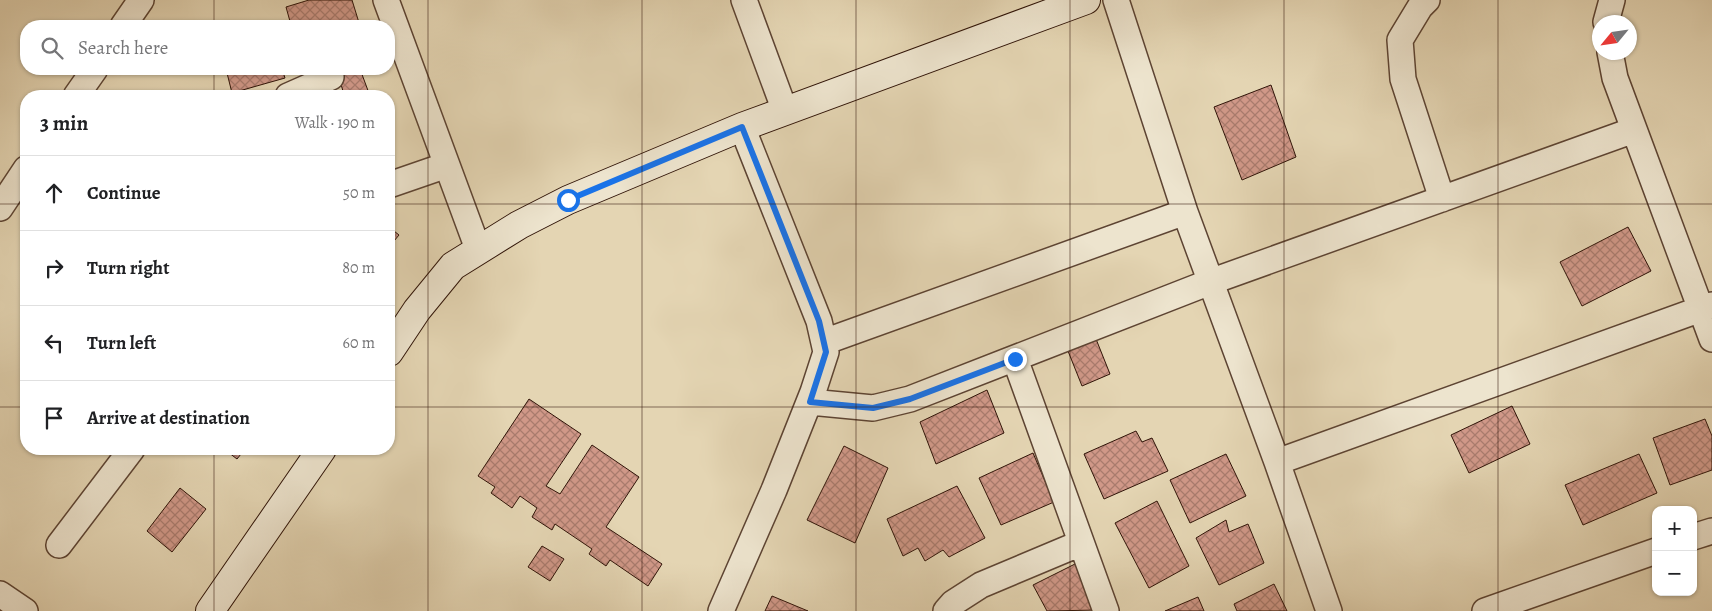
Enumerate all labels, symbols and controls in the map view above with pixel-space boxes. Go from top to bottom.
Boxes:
north arrow [1592,15,1637,60]
search box [20,20,395,75]
icon: search [38,34,66,62]
text: Search here [78,35,168,61]
text: 3 min [40,109,88,137]
text: Walk · 190 m [295,112,375,134]
icon: ahead [40,179,68,207]
text: Continue [87,180,161,206]
text: 50 m [343,182,375,204]
route start [557,189,580,212]
icon: right [40,254,68,282]
text: Turn right [87,255,169,281]
text: 80 m [342,257,375,279]
icon: left [40,329,68,357]
text: Turn left [87,330,156,356]
text: 60 m [343,332,375,354]
route end [1004,348,1027,371]
icon: arrive [40,404,68,432]
text: Arrive at destination [87,405,250,431]
map controls [1652,506,1697,596]
button: + [1652,506,1697,551]
button: − [1652,551,1697,596]

